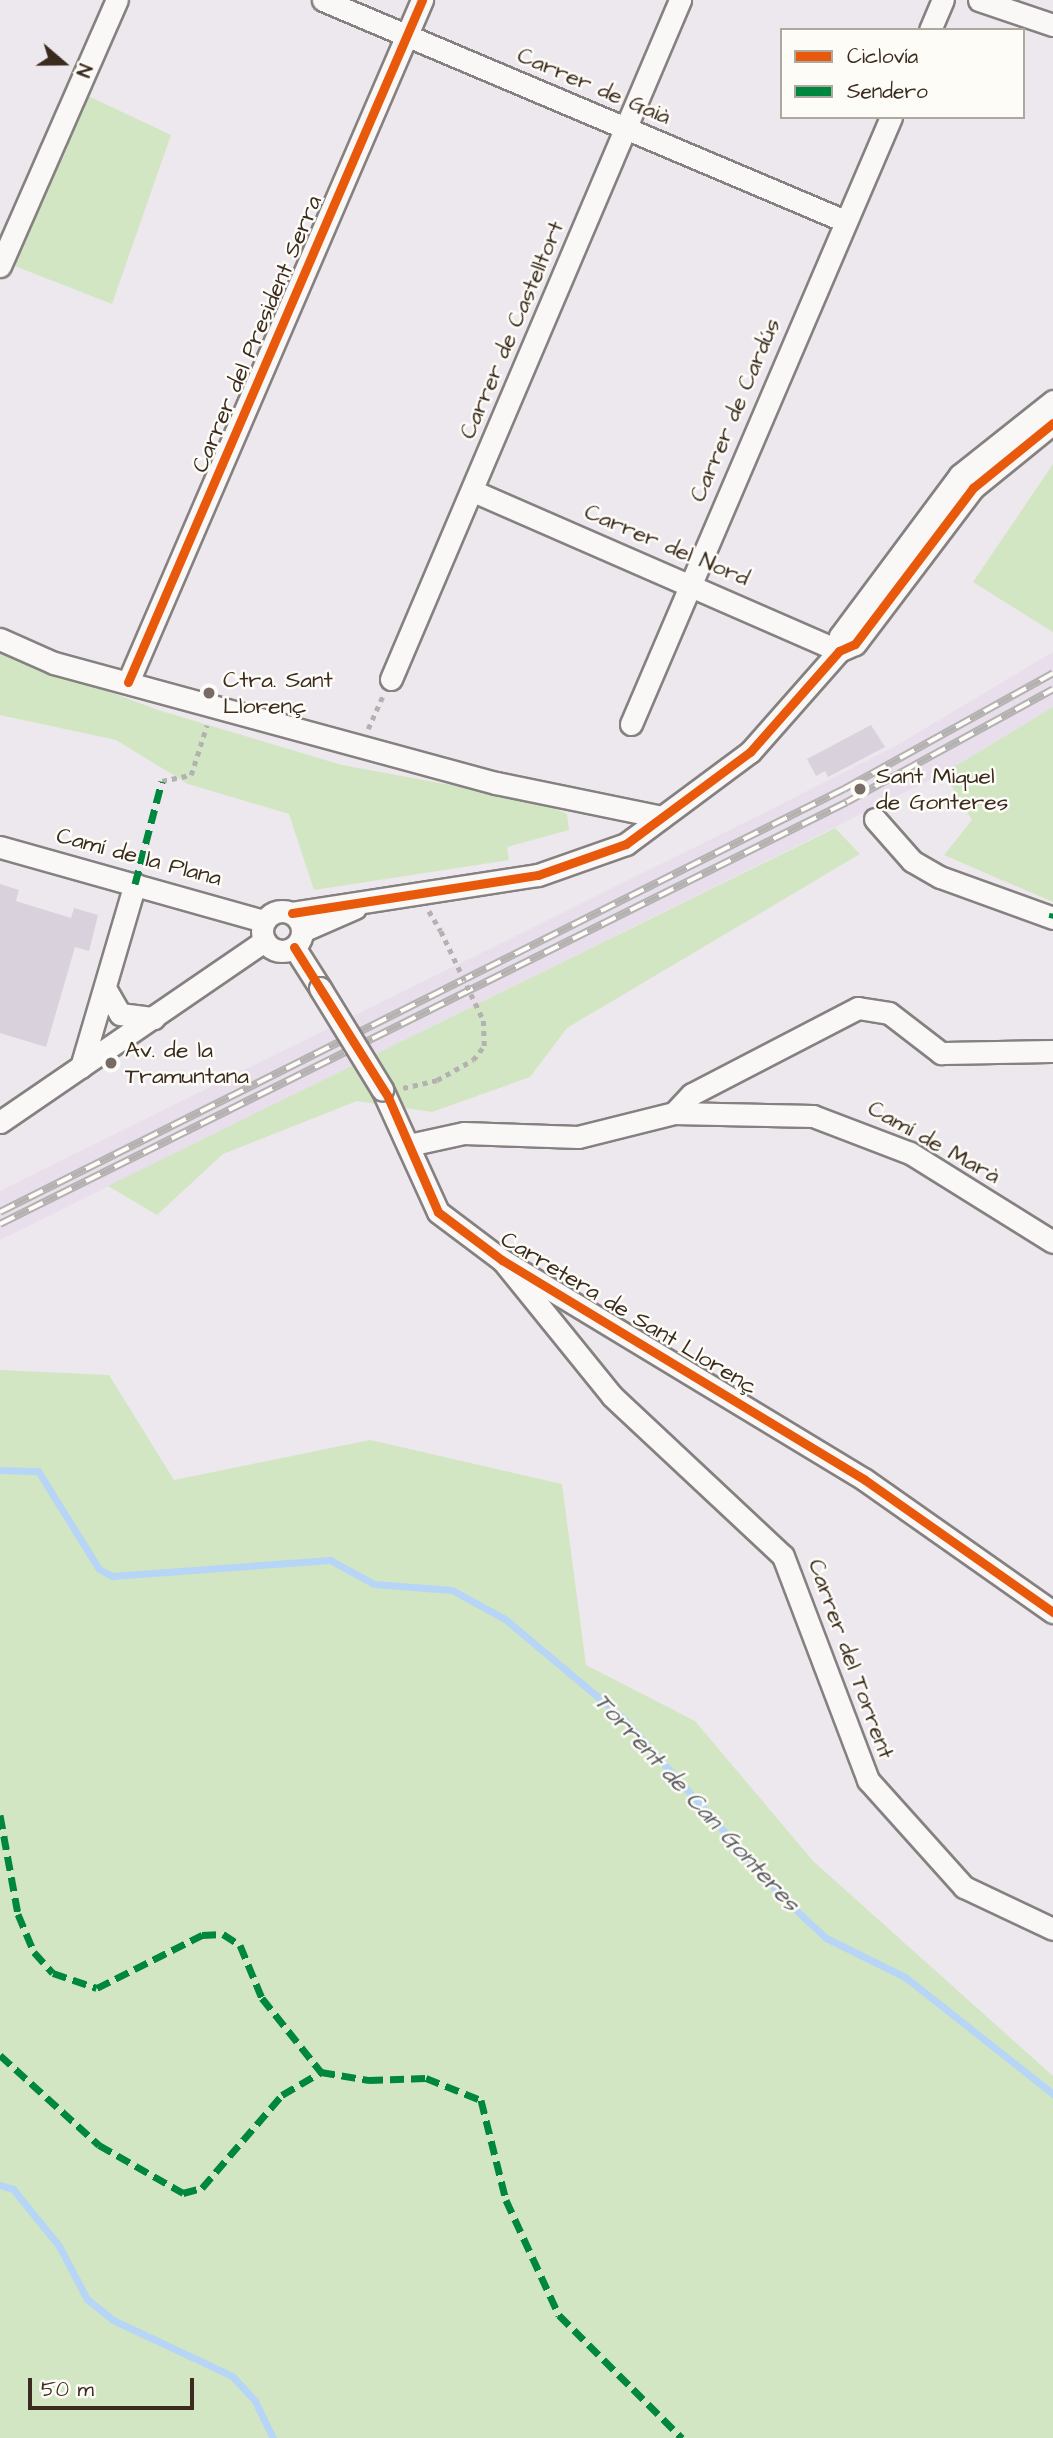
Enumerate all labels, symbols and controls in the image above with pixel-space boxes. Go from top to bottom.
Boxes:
north arrow [28,28,98,98]
legend [780,28,1025,119]
street label: Carrer de Gaià [513,41,675,131]
text: Ciclovía [847,42,918,71]
text: N [68,60,98,81]
text: Sendero [847,77,928,106]
street label: Carrer del President Serra [186,191,328,477]
street label: Carrer de Castelltort [454,217,570,443]
street label: Carrer de Cardús [684,314,786,506]
street label: Carrer del Nord [580,498,754,592]
place label: Ctra. Sant Llorenç [223,666,333,720]
marker: Ctra. Sant Llorenç [201,685,217,701]
place label: Sant Miquel de Gonteres [876,762,1008,816]
marker: Sant Miquel de Gonteres [850,779,870,799]
street label: Camí de la Plana [53,822,225,892]
place label: Av. de la Tramuntana [125,1036,249,1090]
marker: Av. de la Tramuntana [103,1055,119,1071]
street label: Camí de Marà [863,1094,1005,1190]
street label: Carretera de Sant Llorenç [496,1225,762,1401]
street label: Carrer del Torrent [802,1555,900,1763]
water label: Torrent de Can Gonteres [587,1688,805,1918]
scale bar [32,2364,198,2408]
text: 50 m [41,2375,94,2404]

